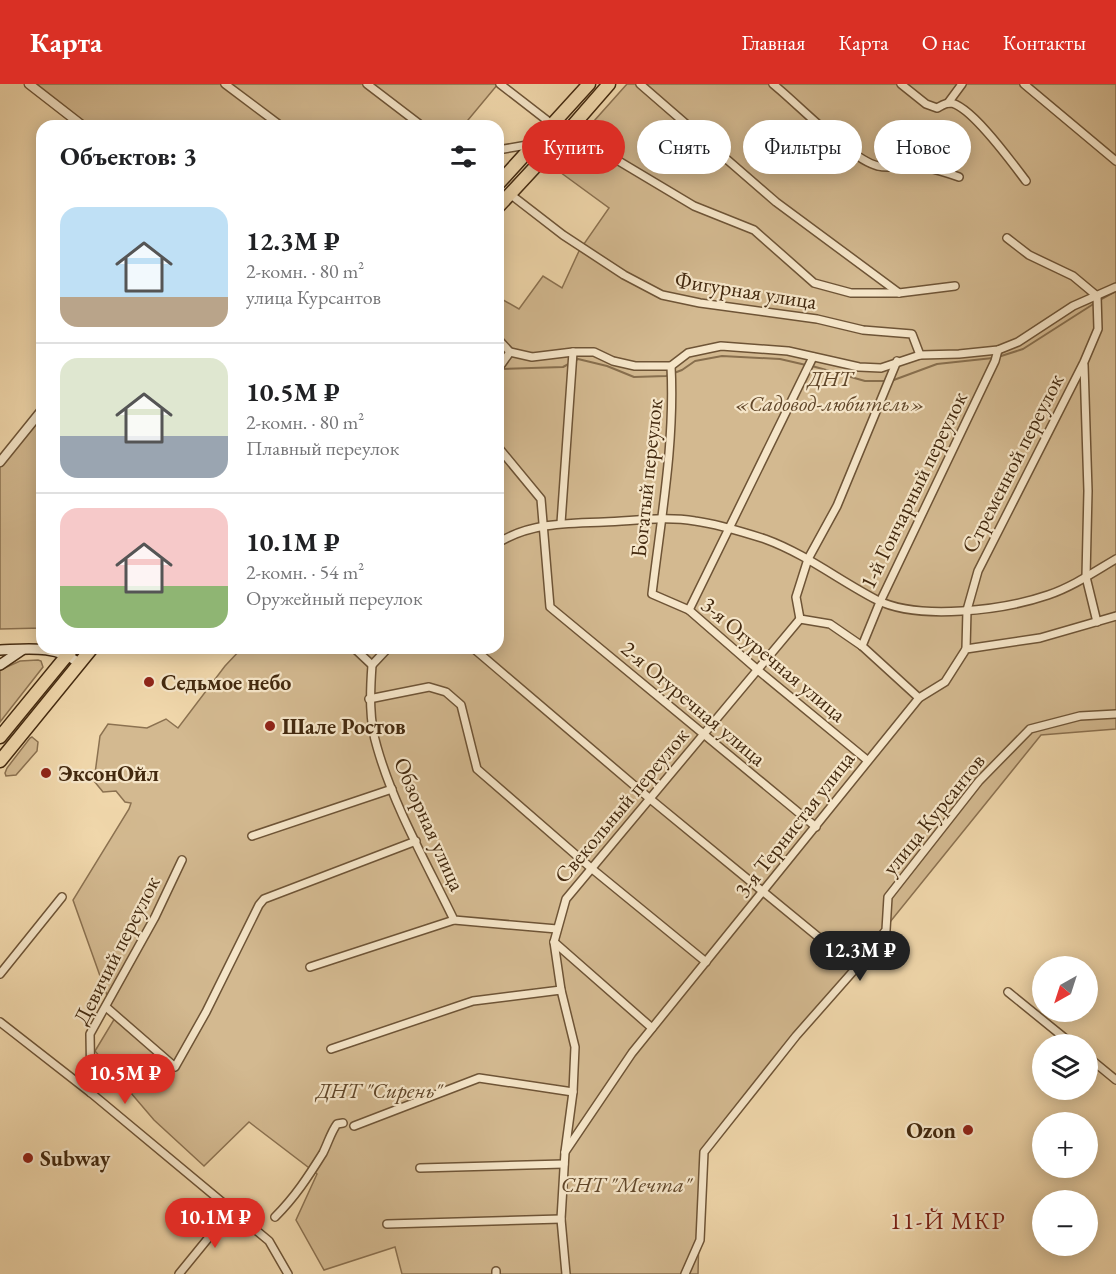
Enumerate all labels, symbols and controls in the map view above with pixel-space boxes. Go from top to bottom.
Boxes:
text: Карта [30,24,102,60]
text: Главная [741,29,805,56]
text: Карта [838,29,889,56]
text: О нас [922,29,970,56]
text: Контакты [1003,29,1086,56]
chip: Купить [522,120,625,174]
chip: Снять [637,120,731,174]
chip: Фильтры [743,120,862,174]
chip: Новое [874,120,971,174]
text: Объектов: 3 [60,139,197,173]
icon: filters [447,140,480,173]
text: 12.3M ₽ [246,224,340,258]
icon: home [108,231,180,303]
text: 2-комн. · 80 m² [246,258,364,284]
street label: Фигурная улица [673,265,819,316]
text: улица Курсантов [246,284,381,310]
park label: ДНТ «Садовод-любитель» [735,364,925,418]
street label: Стременной переулок [955,368,1070,558]
text: 10.5M ₽ [246,375,340,409]
icon: home [108,382,180,454]
street label: 1-й Гончарный переулок [853,386,974,594]
street label: Богатый переулок [624,397,669,559]
text: 2-комн. · 80 m² [246,409,364,435]
text: Плавный переулок [246,435,399,461]
text: 10.1M ₽ [246,525,340,559]
icon: home [108,532,180,604]
text: 2-комн. · 54 m² [246,559,364,585]
text: Оружейный переулок [246,585,422,611]
street label: 3-я Огуречная улица [695,590,852,729]
street label: 2-я Огуречная улица [615,634,772,773]
place label: Седьмое небо [161,668,291,697]
marker: Седьмое небо [142,675,156,689]
place label: Шале Ростов [282,712,406,741]
marker: Шале Ростов [263,719,277,733]
street label: Свекольный переулок [548,721,695,889]
street label: 3-я Тернистая улица [728,745,861,904]
street label: улица Курсантов [875,747,991,881]
street label: Обзорная улица [387,753,472,896]
place label: ЭксонОйл [58,759,159,788]
marker: ЭксонОйл [39,766,53,780]
street label: Девичий переулок [66,870,167,1030]
pin: 12.3M ₽ [805,931,915,982]
text: 12.3M ₽ [824,937,896,963]
north arrow [1032,956,1098,1022]
map controls [1032,956,1098,1256]
button: layers [1032,1034,1098,1100]
pin: 10.5M ₽ [70,1054,180,1105]
text: 10.5M ₽ [89,1060,161,1086]
park label: ДНТ "Сирень" [314,1076,445,1105]
button: + [1032,1112,1098,1178]
place label: Ozon [906,1116,957,1145]
marker: Ozon [961,1123,975,1137]
place label: Subway [40,1144,111,1173]
marker: Subway [21,1151,35,1165]
park label: СНТ "Мечта" [561,1170,694,1199]
button: − [1032,1190,1098,1256]
pin: 10.1M ₽ [160,1198,270,1249]
text: 10.1M ₽ [179,1204,251,1230]
district label: 11-Й МКР [890,1205,1006,1236]

